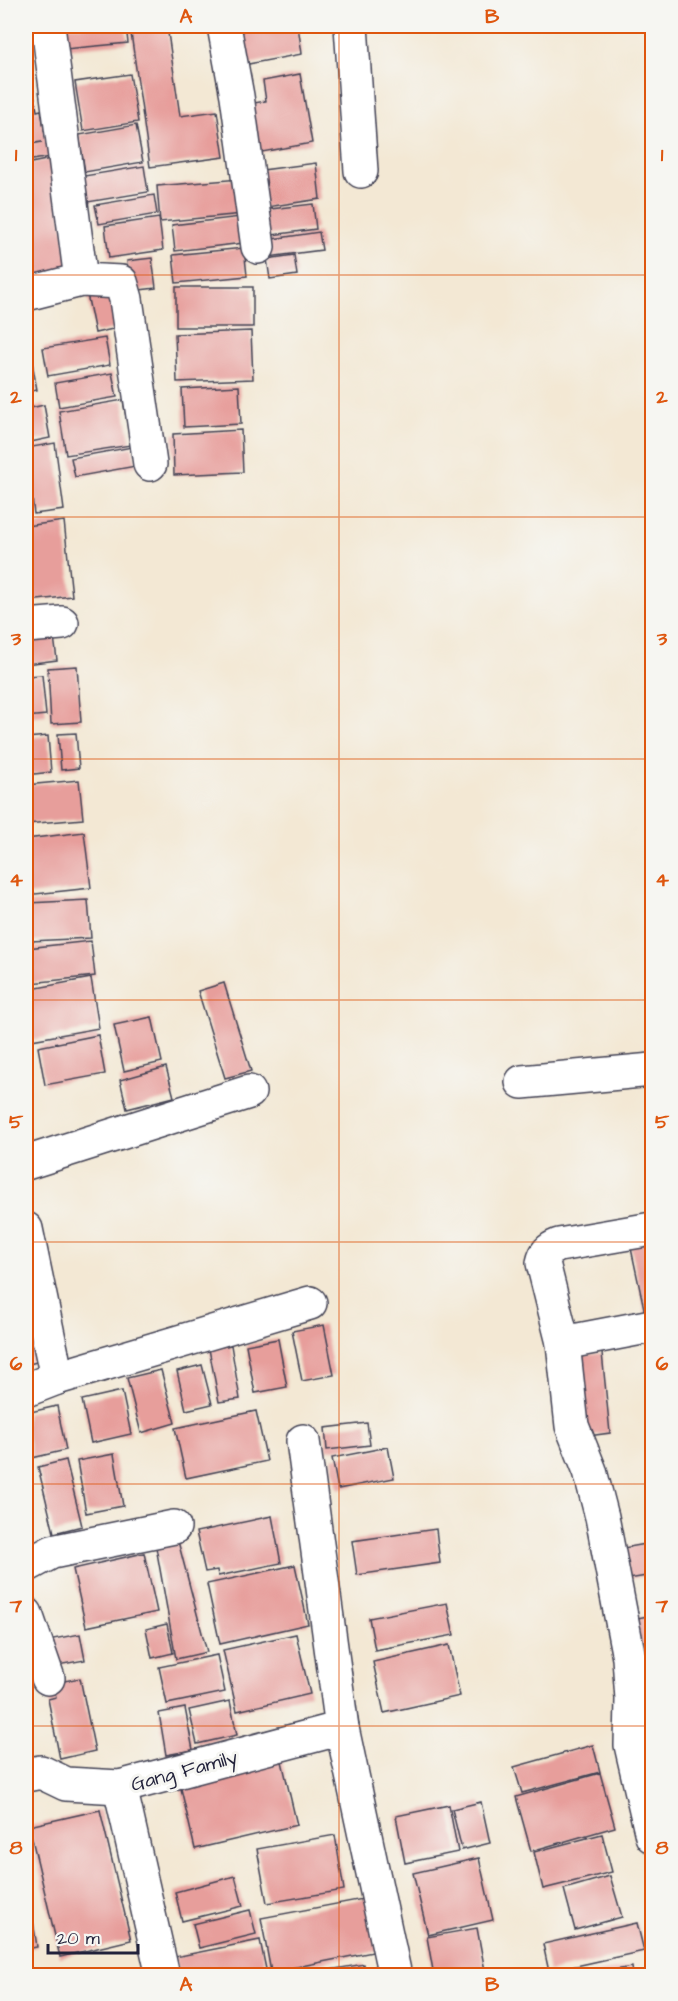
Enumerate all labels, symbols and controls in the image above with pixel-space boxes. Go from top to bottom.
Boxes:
text: A [180,3,193,31]
text: B [485,3,500,31]
text: 1 [15,141,18,169]
text: 1 [661,141,664,169]
text: 2 [9,383,22,411]
text: 2 [655,383,668,411]
text: 3 [10,625,22,653]
text: 3 [656,625,668,653]
text: 4 [9,866,23,894]
text: 4 [655,866,669,894]
text: 5 [9,1108,24,1136]
text: 5 [655,1108,670,1136]
text: 6 [10,1350,23,1378]
text: 6 [656,1350,669,1378]
text: 7 [9,1592,23,1620]
text: 7 [655,1592,669,1620]
street label: Gang Family [128,1743,241,1800]
text: 8 [10,1834,23,1862]
text: 8 [656,1834,669,1862]
scale bar [48,1917,138,1955]
text: 20 m [57,1926,100,1951]
text: A [180,1971,193,1999]
text: B [485,1971,500,1999]

